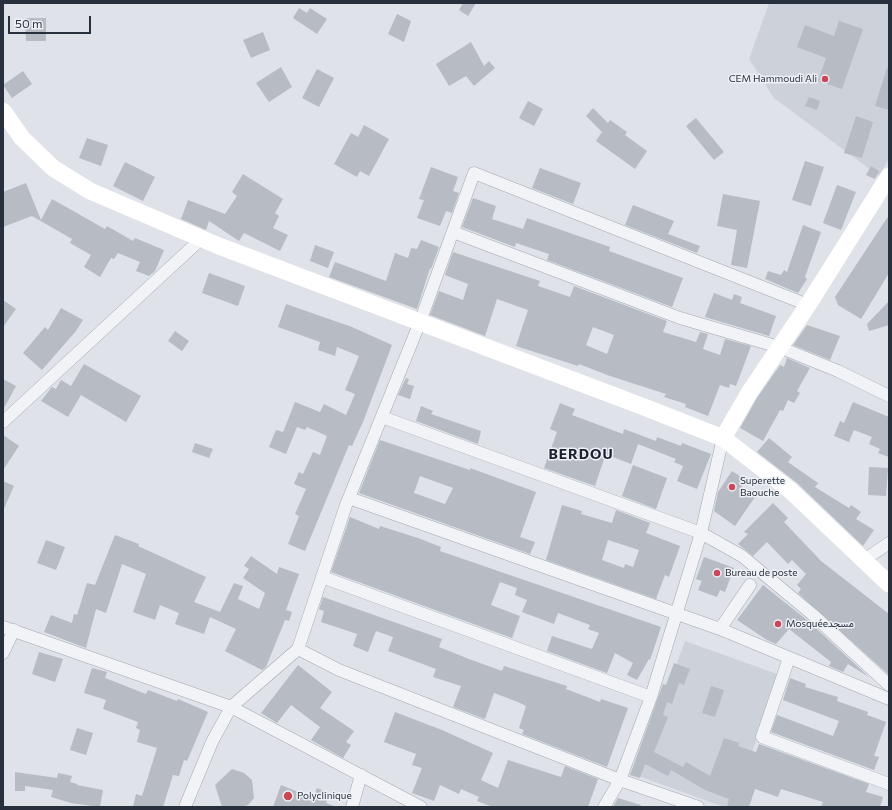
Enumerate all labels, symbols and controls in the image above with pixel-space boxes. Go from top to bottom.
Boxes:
scale bar [10,8,93,34]
text: 50 m [15,16,43,30]
place label: CEM Hammoudi Ali [729,73,817,85]
marker: CEM Hammoudi Ali [820,74,830,84]
district label: BERDOU [548,446,614,462]
place label: Superette Baouche [740,475,785,498]
marker: Superette Baouche [727,482,737,492]
place label: Bureau de poste [725,567,797,579]
marker: Bureau de poste [712,568,722,578]
place label: Mosquéeمسجد [786,618,854,630]
marker: Mosquéeمسجد [773,619,783,629]
marker: Polyclinique [282,790,294,802]
place label: Polyclinique [297,790,352,802]

